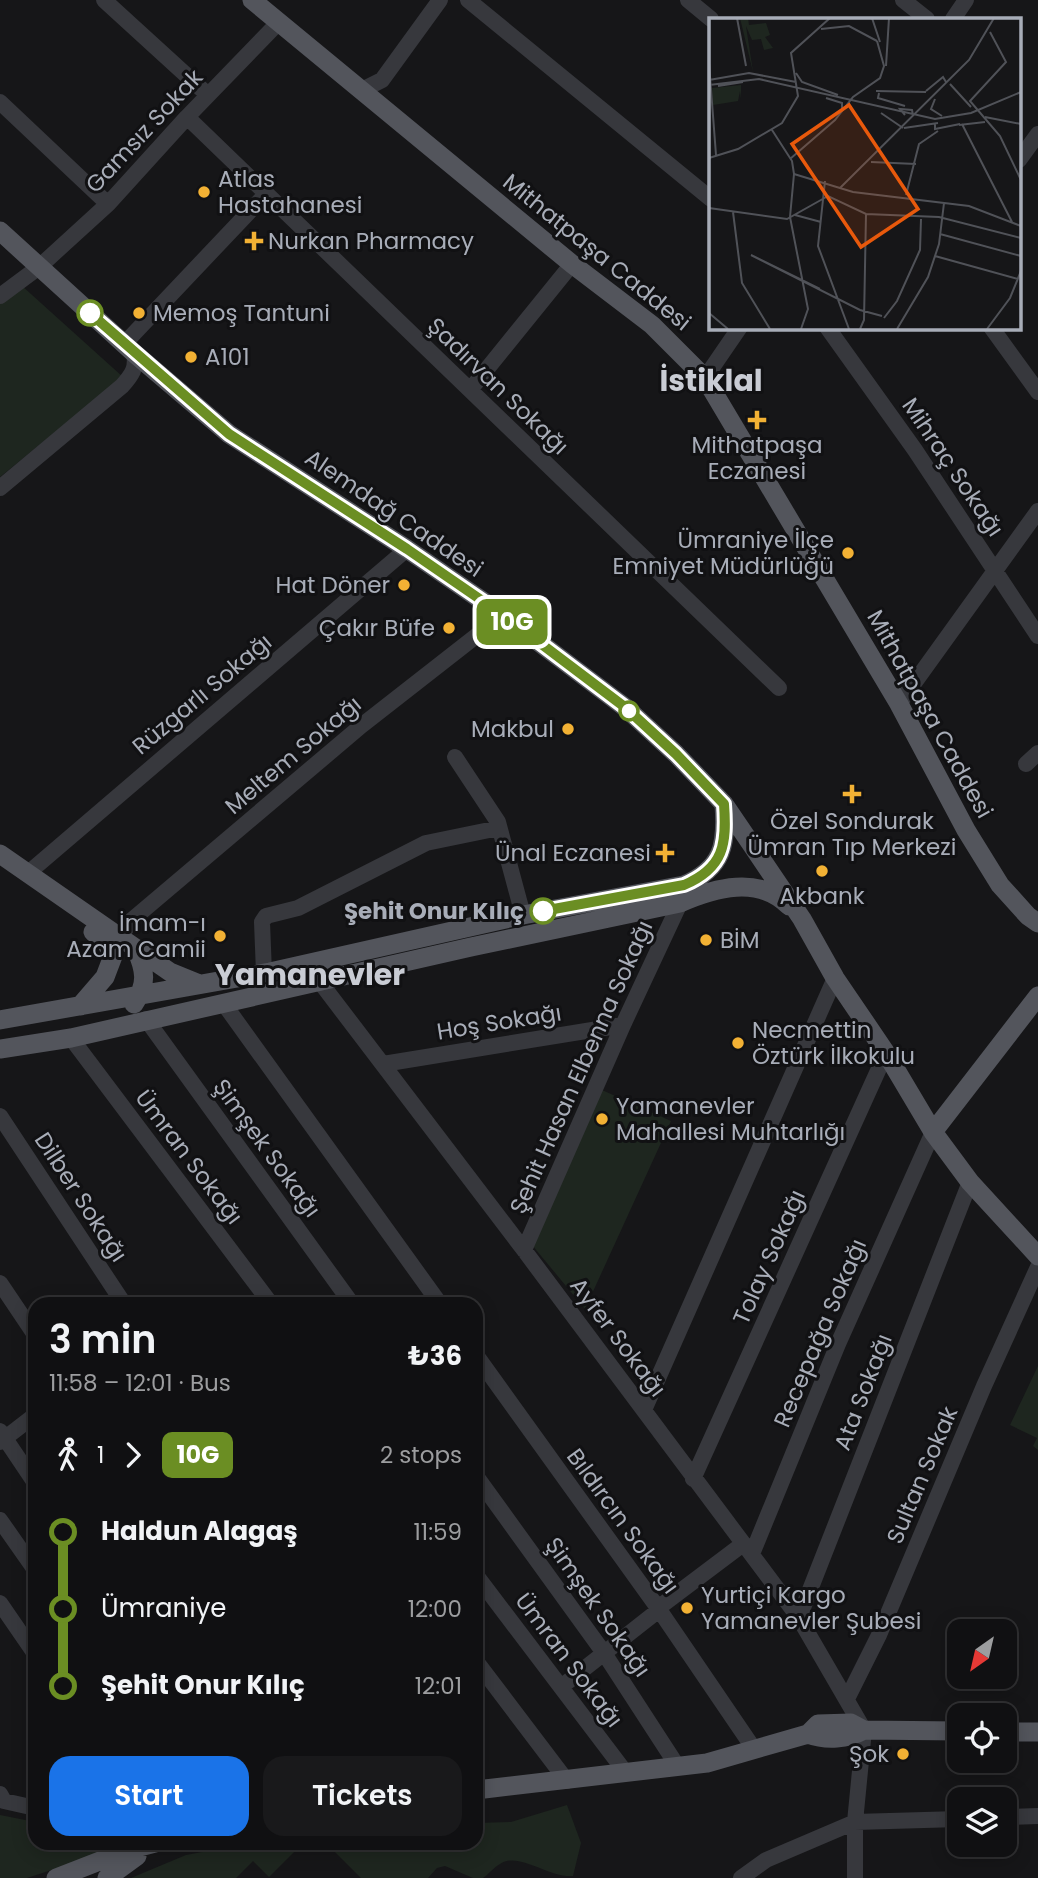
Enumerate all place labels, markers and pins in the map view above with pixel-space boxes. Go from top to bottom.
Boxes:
place label: Atlas Hastahanesi [218,163,362,221]
marker: Atlas Hastahanesi [196,184,212,200]
place label: Nurkan Pharmacy [268,225,474,257]
marker: Nurkan Pharmacy [246,233,262,249]
place label: Memoş Tantuni [153,297,330,329]
unlabelled marker [77,300,103,326]
marker: Memoş Tantuni [131,305,147,321]
place label: A101 [205,341,250,373]
marker: A101 [183,349,199,365]
marker: Mithatpaşa Eczanesi [749,412,765,428]
place label: Mithatpaşa Eczanesi [691,429,823,487]
place label: Ümraniye İlçe Emniyet Müdürlüğü [612,524,834,582]
marker: Ümraniye İlçe Emniyet Müdürlüğü [840,545,856,561]
place label: Hat Döner [275,569,390,601]
marker: Hat Döner [396,577,412,593]
place label: Çakır Büfe [319,612,435,644]
marker: Çakır Büfe [441,620,457,636]
unlabelled marker [619,701,639,721]
place label: Makbul [471,713,554,745]
marker: Makbul [560,721,576,737]
marker: Özel Sondurak Ümran Tıp Merkezi [842,784,862,804]
place label: Özel Sondurak Ümran Tıp Merkezi [748,805,956,863]
place label: Ünal Eczanesi [495,837,651,869]
marker: Ünal Eczanesi [657,845,673,861]
marker: Akbank [814,863,830,879]
place label: Akbank [779,880,865,912]
place label: Şehit Onur Kılıç [344,895,524,927]
marker: Şehit Onur Kılıç [530,898,556,924]
place label: İmam-ı Azam Camii [66,907,206,965]
place label: BİM [720,924,760,956]
marker: İmam-ı Azam Camii [212,928,228,944]
marker: BİM [698,932,714,948]
place label: Necmettin Öztürk İlkokulu [752,1014,915,1072]
marker: Necmettin Öztürk İlkokulu [730,1035,746,1051]
place label: Yamanevler Mahallesi Muhtarlığı [616,1090,845,1148]
marker: Yamanevler Mahallesi Muhtarlığı [594,1111,610,1127]
place label: Yurtiçi Kargo Yamanevler Şubesi [701,1579,921,1637]
marker: Yurtiçi Kargo Yamanevler Şubesi [679,1600,695,1616]
place label: Şok [849,1738,889,1770]
marker: Şok [895,1746,911,1762]

